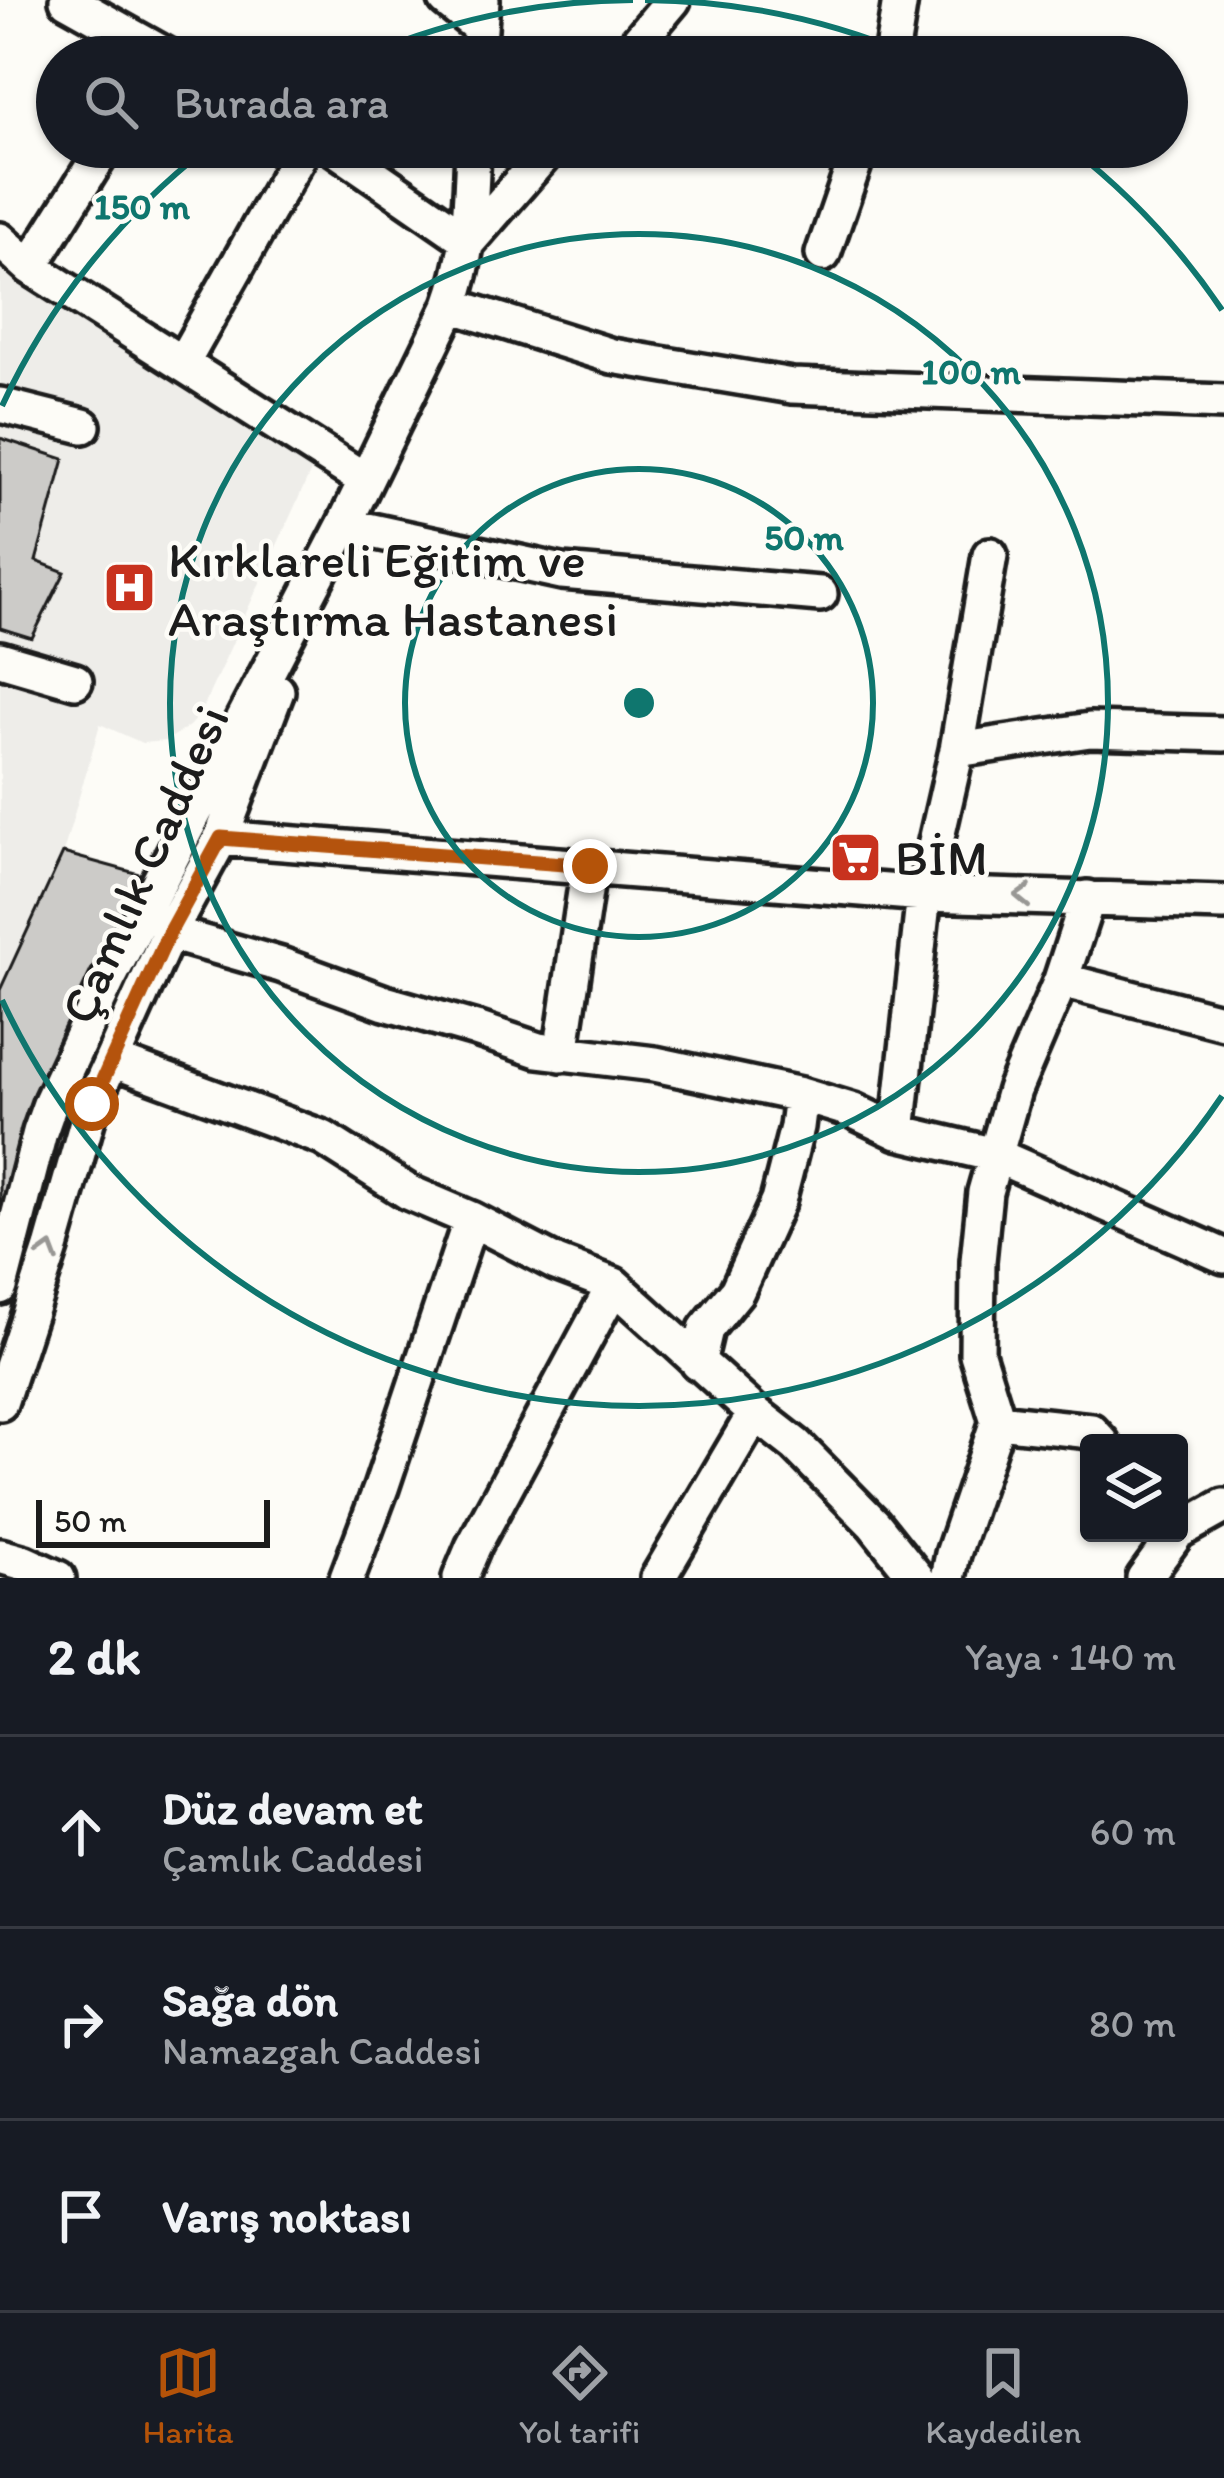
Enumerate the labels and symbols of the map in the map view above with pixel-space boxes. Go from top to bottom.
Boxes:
text: 150 m [94,185,191,228]
text: 100 m [921,350,1021,393]
text: 50 m [764,516,844,559]
place label: Kırklareli Eğitim ve Araştırma Hastanesi [168,529,618,649]
hospital icon: Kırklareli Eğitim ve Araştırma Hastanesi [101,560,157,616]
centre of rings [618,682,660,724]
street label: Çamlık Caddesi [47,696,242,1033]
place label: BİM [895,827,988,888]
supermarket icon: BİM [828,829,884,885]
route end [563,839,617,893]
one-way arrow [1013,884,1032,910]
route start [65,1077,119,1131]
one-way arrow [35,1242,60,1263]
scale bar [36,1494,270,1547]

